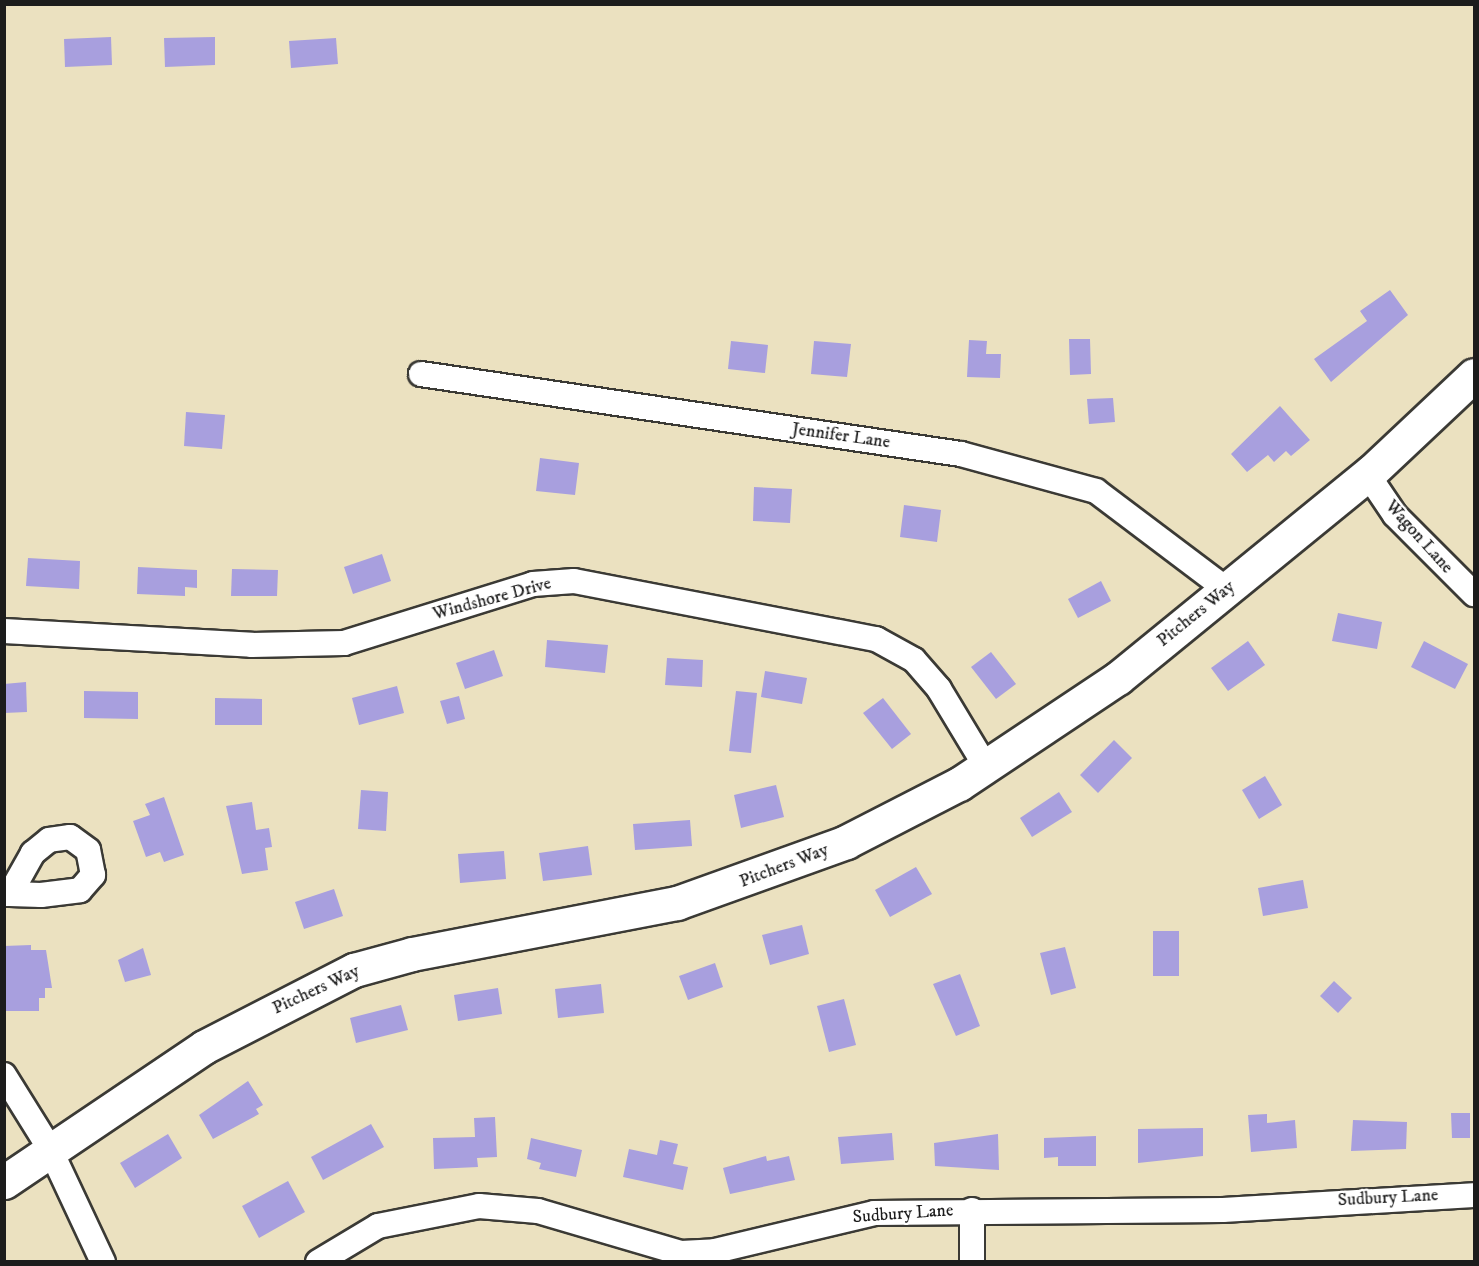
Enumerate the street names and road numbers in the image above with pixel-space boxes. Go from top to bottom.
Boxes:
street label: Jennifer Lane [791,418,891,454]
street label: Wagon Lane [1380,496,1458,578]
street label: Windshore Drive [430,573,554,625]
street label: Pitchers Way [1153,576,1239,652]
street label: Pitchers Way [737,839,831,893]
street label: Pitchers Way [269,960,363,1020]
street label: Sudbury Lane [1337,1185,1439,1211]
street label: Sudbury Lane [852,1200,954,1228]

